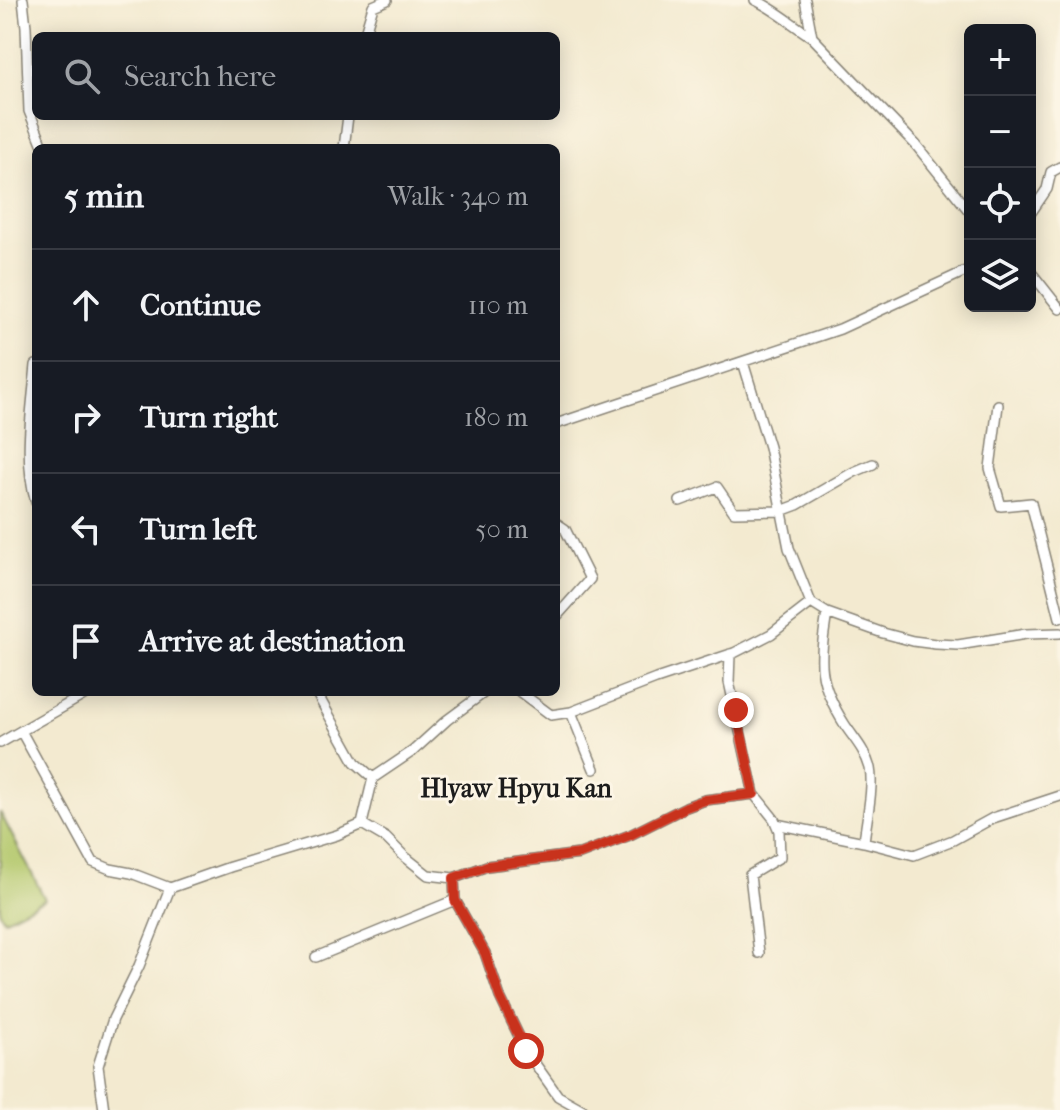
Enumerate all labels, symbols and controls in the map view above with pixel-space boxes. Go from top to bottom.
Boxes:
map controls [964,24,1036,312]
button: + [964,24,1036,96]
search box [32,32,560,120]
icon: search [60,54,104,98]
text: Search here [124,59,276,94]
button: − [964,96,1036,168]
button: locate [964,168,1036,240]
text: 5 min [64,176,144,216]
text: Walk · 340 m [388,181,528,212]
button: layers [964,240,1036,312]
icon: ahead [64,283,108,327]
text: Continue [140,288,261,323]
text: 110 m [468,290,528,321]
icon: right [64,395,108,439]
text: Turn right [140,400,278,435]
text: 180 m [464,402,528,433]
icon: left [64,507,108,551]
text: Turn left [140,512,257,547]
text: 50 m [475,514,528,545]
icon: arrive [64,619,108,663]
text: Arrive at destination [140,624,405,659]
route end [718,692,754,728]
district label: Hlyaw Hpyu Kan [420,773,613,804]
route start [508,1033,544,1069]

